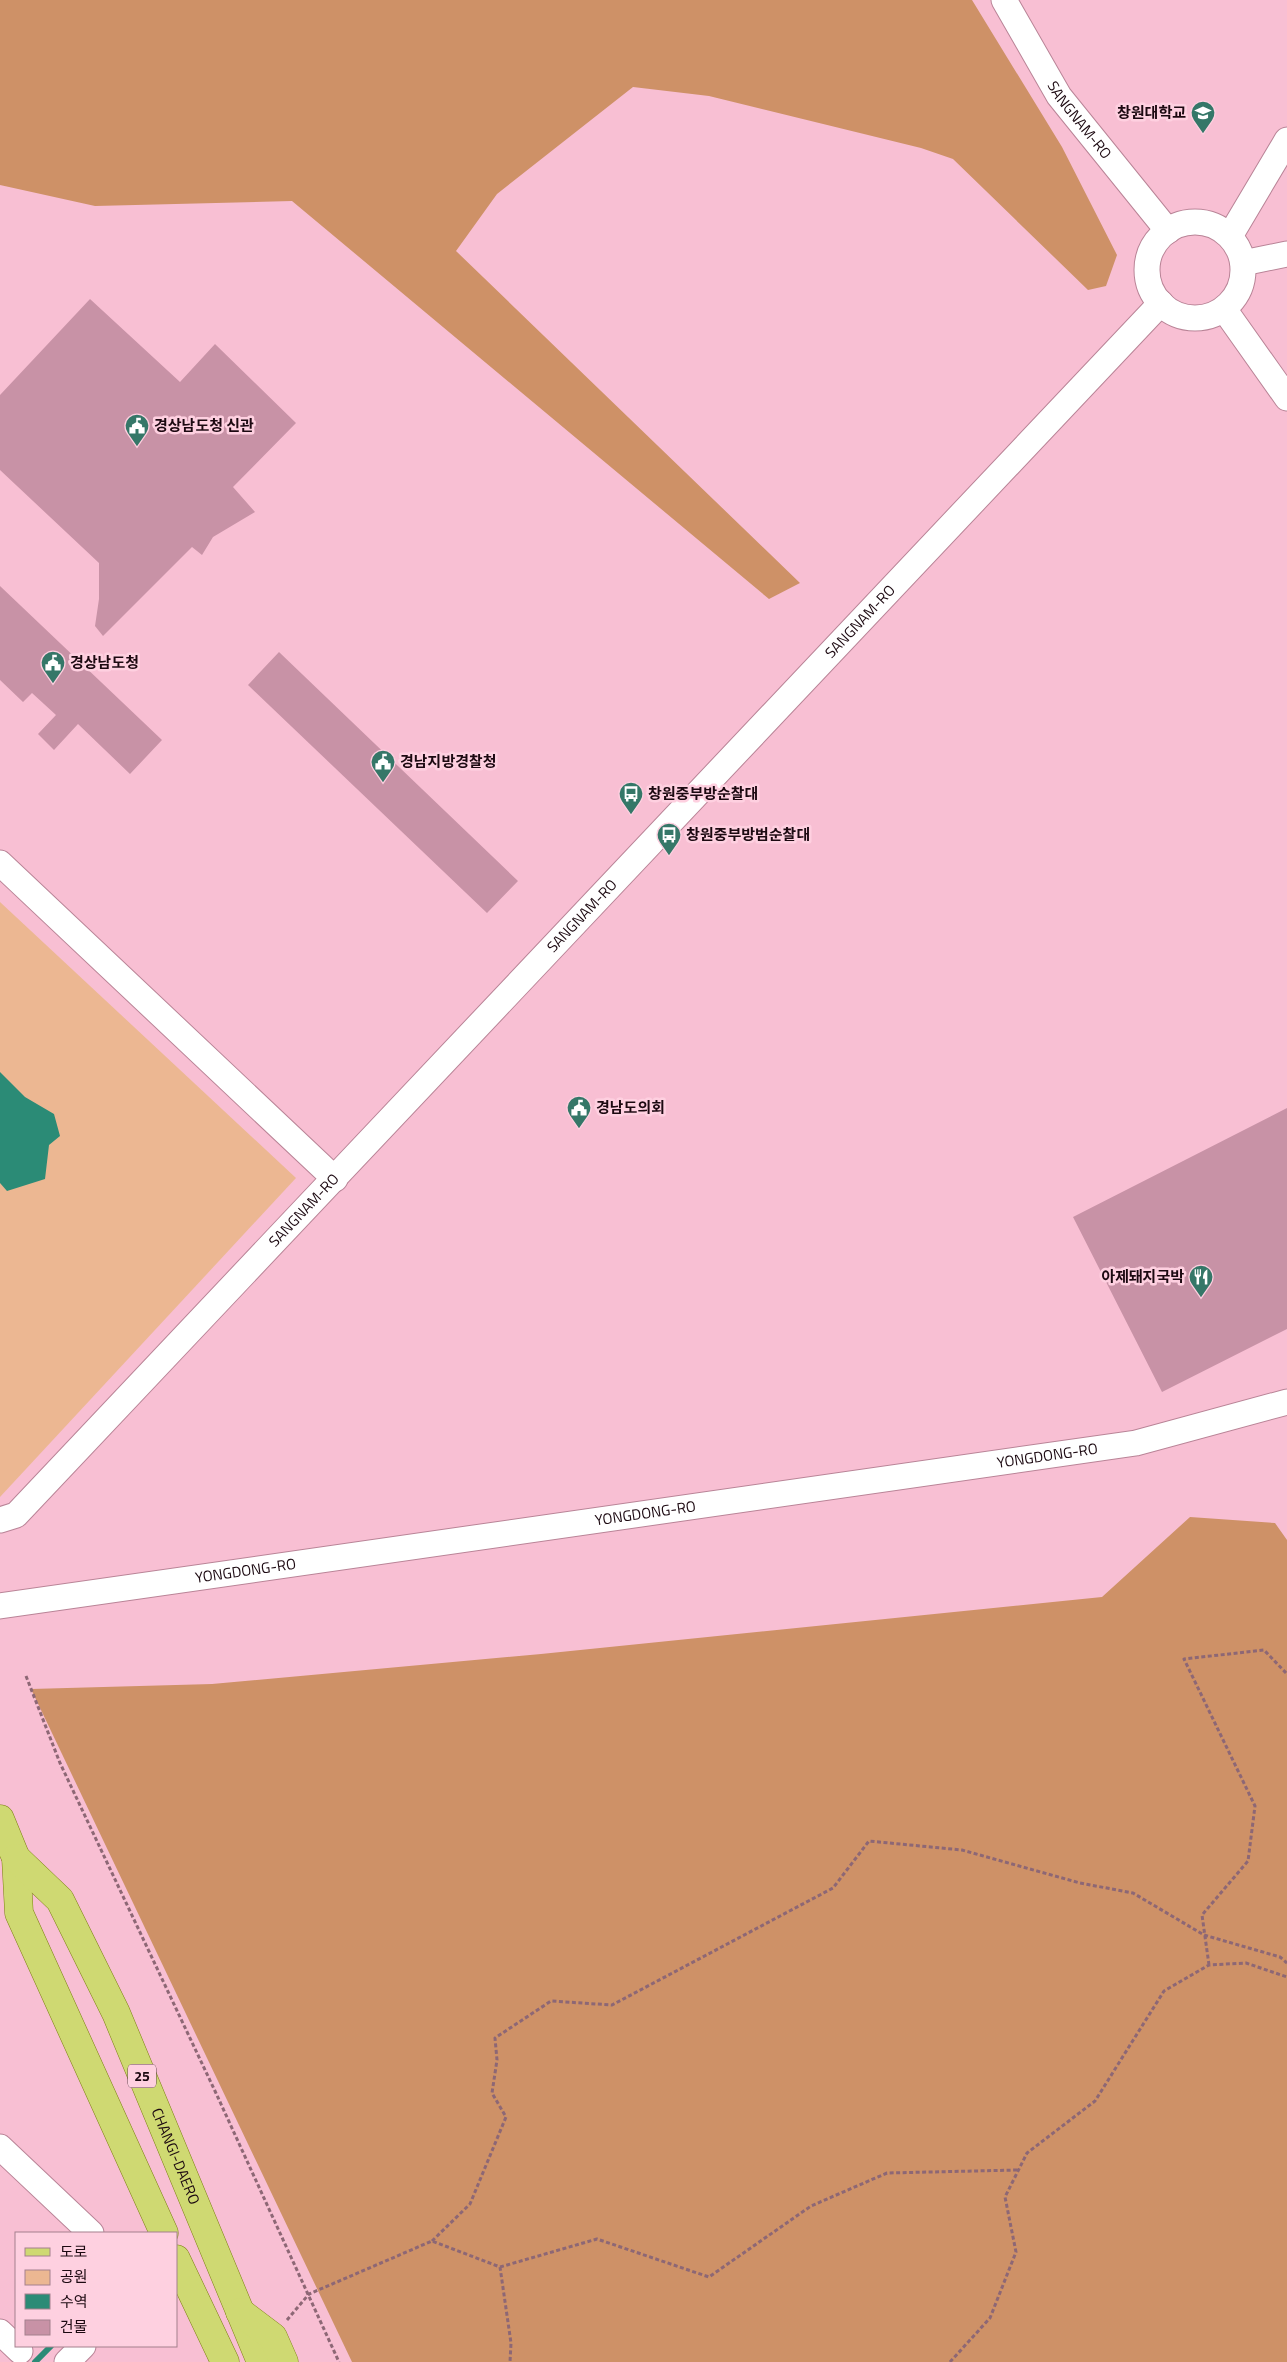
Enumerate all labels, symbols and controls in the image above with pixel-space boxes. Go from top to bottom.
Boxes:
street label: SANGNAM-RO [1042,77,1118,164]
school or university icon: 창원대학교 [1190,100,1216,134]
place label: 창원대학교 [1117,101,1186,124]
public building icon: 경상남도청 신관 [124,413,150,447]
place label: 경상남도청 신관 [154,414,254,437]
street label: SANGNAM-RO [819,579,900,663]
public building icon: 경상남도청 [40,650,66,684]
place label: 경상남도청 [70,651,139,674]
public building icon: 경남지방경찰청 [370,749,396,783]
place label: 경남지방경찰청 [400,750,497,773]
bus stop icon: 창원중부방순찰대 [618,781,644,815]
place label: 창원중부방순찰대 [648,782,758,805]
bus stop icon: 창원중부방범순찰대 [656,822,682,856]
place label: 창원중부방범순찰대 [686,823,810,846]
street label: SANGNAM-RO [541,873,622,957]
public building icon: 경남도의회 [566,1095,592,1129]
place label: 경남도의회 [596,1096,665,1119]
street label: SANGNAM-RO [263,1168,344,1252]
restaurant icon: 아제돼지국박 [1188,1264,1214,1298]
place label: 아제돼지국박 [1101,1265,1184,1288]
street label: YONGDONG-RO [995,1437,1099,1474]
street label: YONGDONG-RO [593,1494,697,1532]
street label: YONGDONG-RO [193,1552,297,1589]
road number: 25 [128,2064,156,2088]
street label: CHANGI-DAERO [146,2104,206,2208]
legend [15,2232,178,2347]
text: 도로 [60,2240,88,2263]
text: 공원 [60,2265,88,2288]
text: 수역 [60,2290,88,2313]
text: 건물 [60,2315,88,2338]

